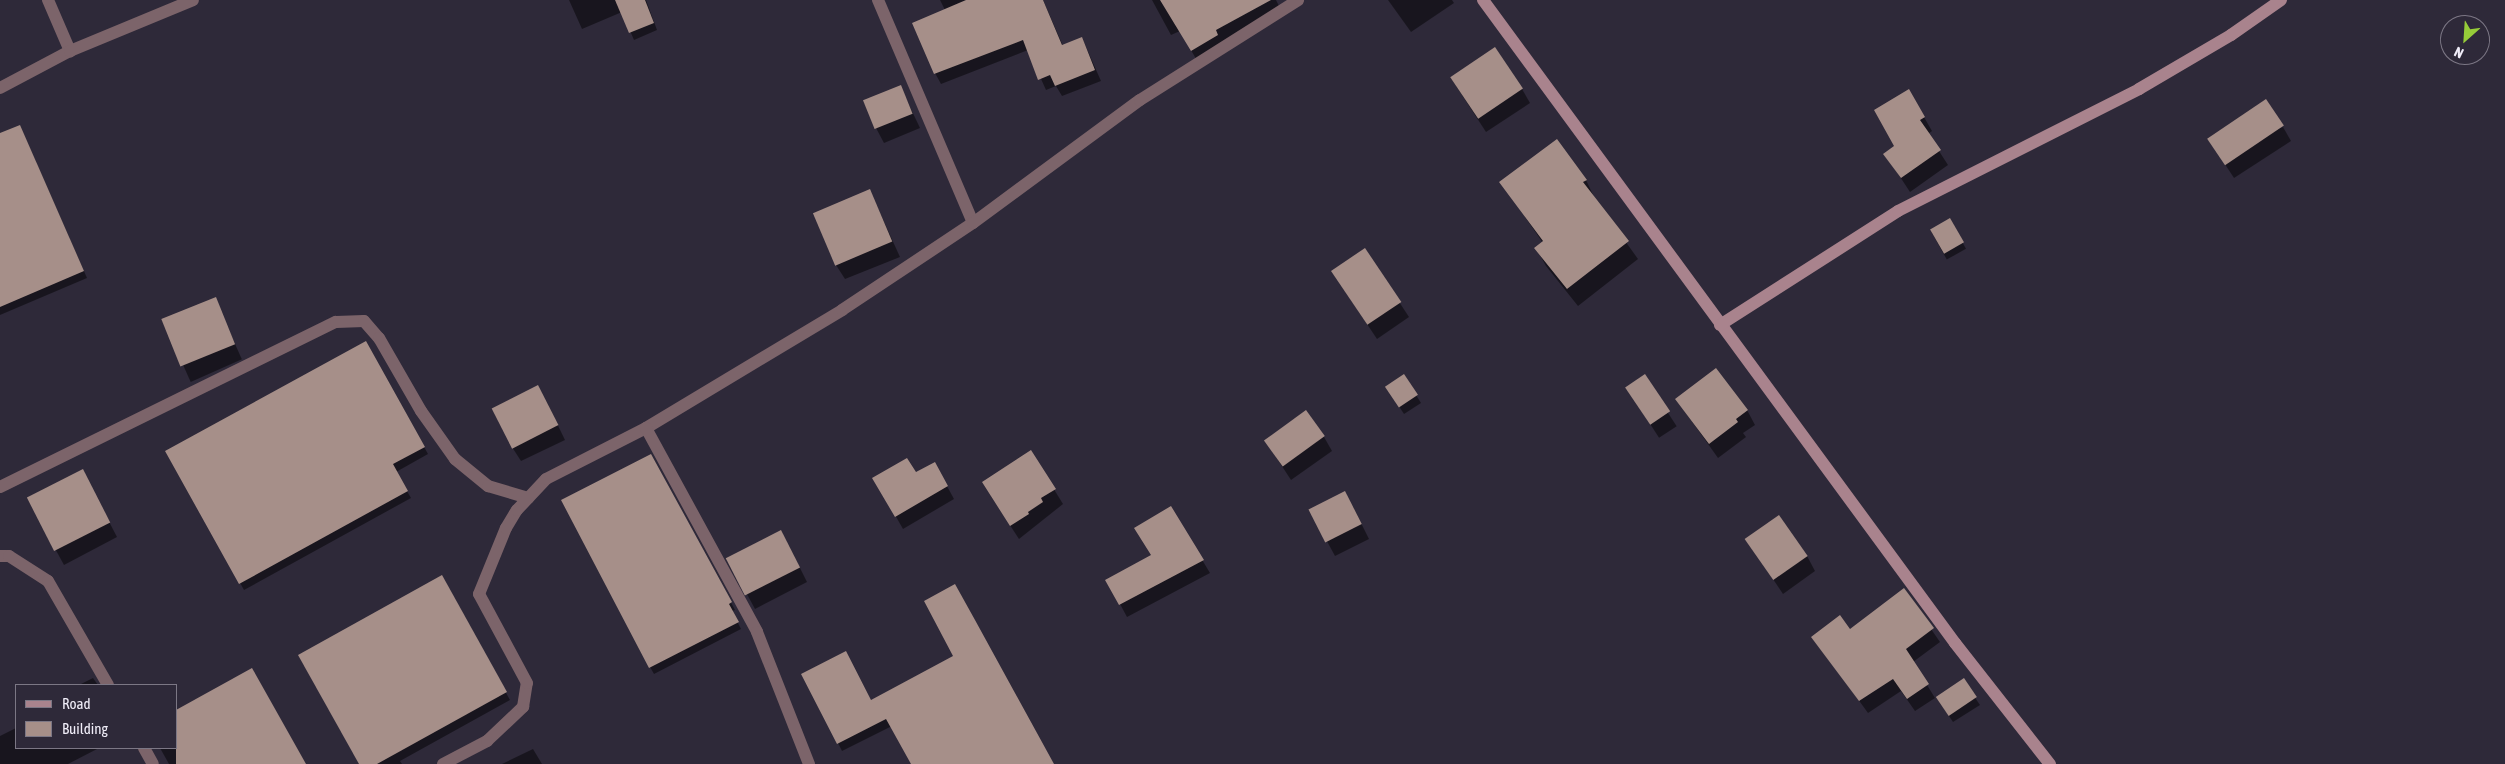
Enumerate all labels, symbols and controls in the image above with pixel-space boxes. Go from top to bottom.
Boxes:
north arrow [2440,15,2490,65]
text: N [2452,44,2466,62]
legend [15,684,178,749]
text: Road [62,695,91,712]
text: Building [62,720,108,737]

